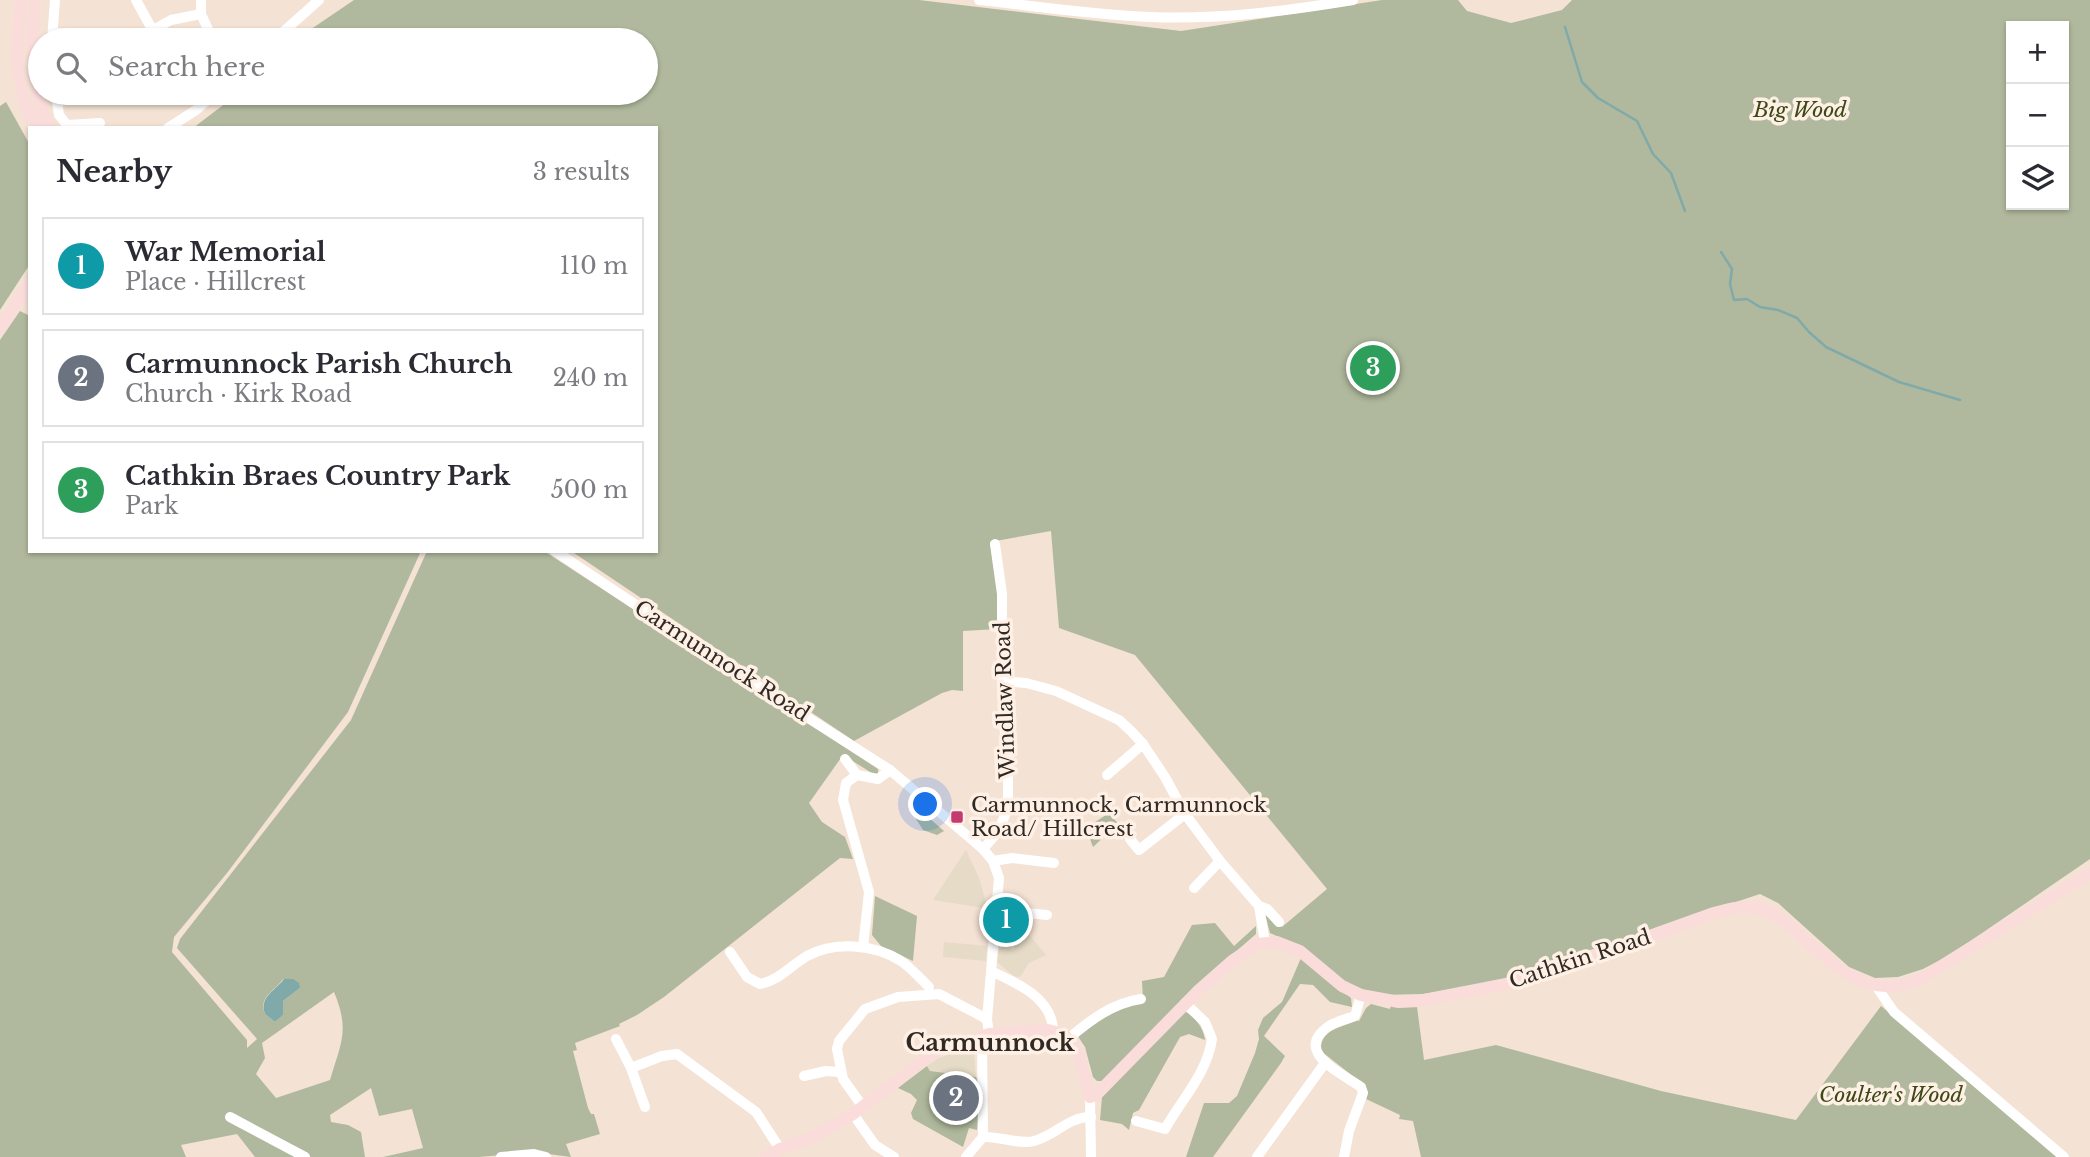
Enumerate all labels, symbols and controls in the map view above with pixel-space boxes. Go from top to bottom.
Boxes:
map controls [2006,21,2069,210]
button: + [2006,21,2069,84]
search box [28,28,658,105]
icon: search [52,48,90,86]
text: Search here [108,51,265,83]
button: − [2006,84,2069,147]
park label: Big Wood [1752,97,1847,123]
button: layers [2006,147,2069,210]
text: Nearby [56,153,172,190]
text: 3 results [533,158,630,186]
text: War Memorial [125,236,326,268]
text: 1 [76,252,86,280]
text: 110 m [560,252,628,280]
text: Place · Hillcrest [125,268,306,296]
pin: 3 [1350,342,1396,394]
text: Carmunnock Parish Church [125,348,513,380]
text: 2 [74,364,88,392]
text: 240 m [553,364,628,392]
text: Church · Kirk Road [125,380,352,408]
text: Cathkin Braes Country Park [125,460,510,492]
text: 3 [74,476,88,504]
text: 500 m [551,476,628,504]
text: Park [125,492,178,520]
street label: Carmunnock Road [630,595,814,727]
street label: Windlaw Road [989,621,1021,780]
your location [908,787,942,821]
place label: Carmunnock, Carmunnock Road/ Hillcrest [971,792,1267,842]
marker: Carmunnock, Carmunnock Road/ Hillcrest [949,809,965,825]
pin: 1 [983,894,1029,946]
street label: Cathkin Road [1506,924,1654,994]
district label: Carmunnock [905,1028,1076,1057]
pin: 2 [933,1072,979,1124]
park label: Coulter's Wood [1819,1082,1964,1108]

